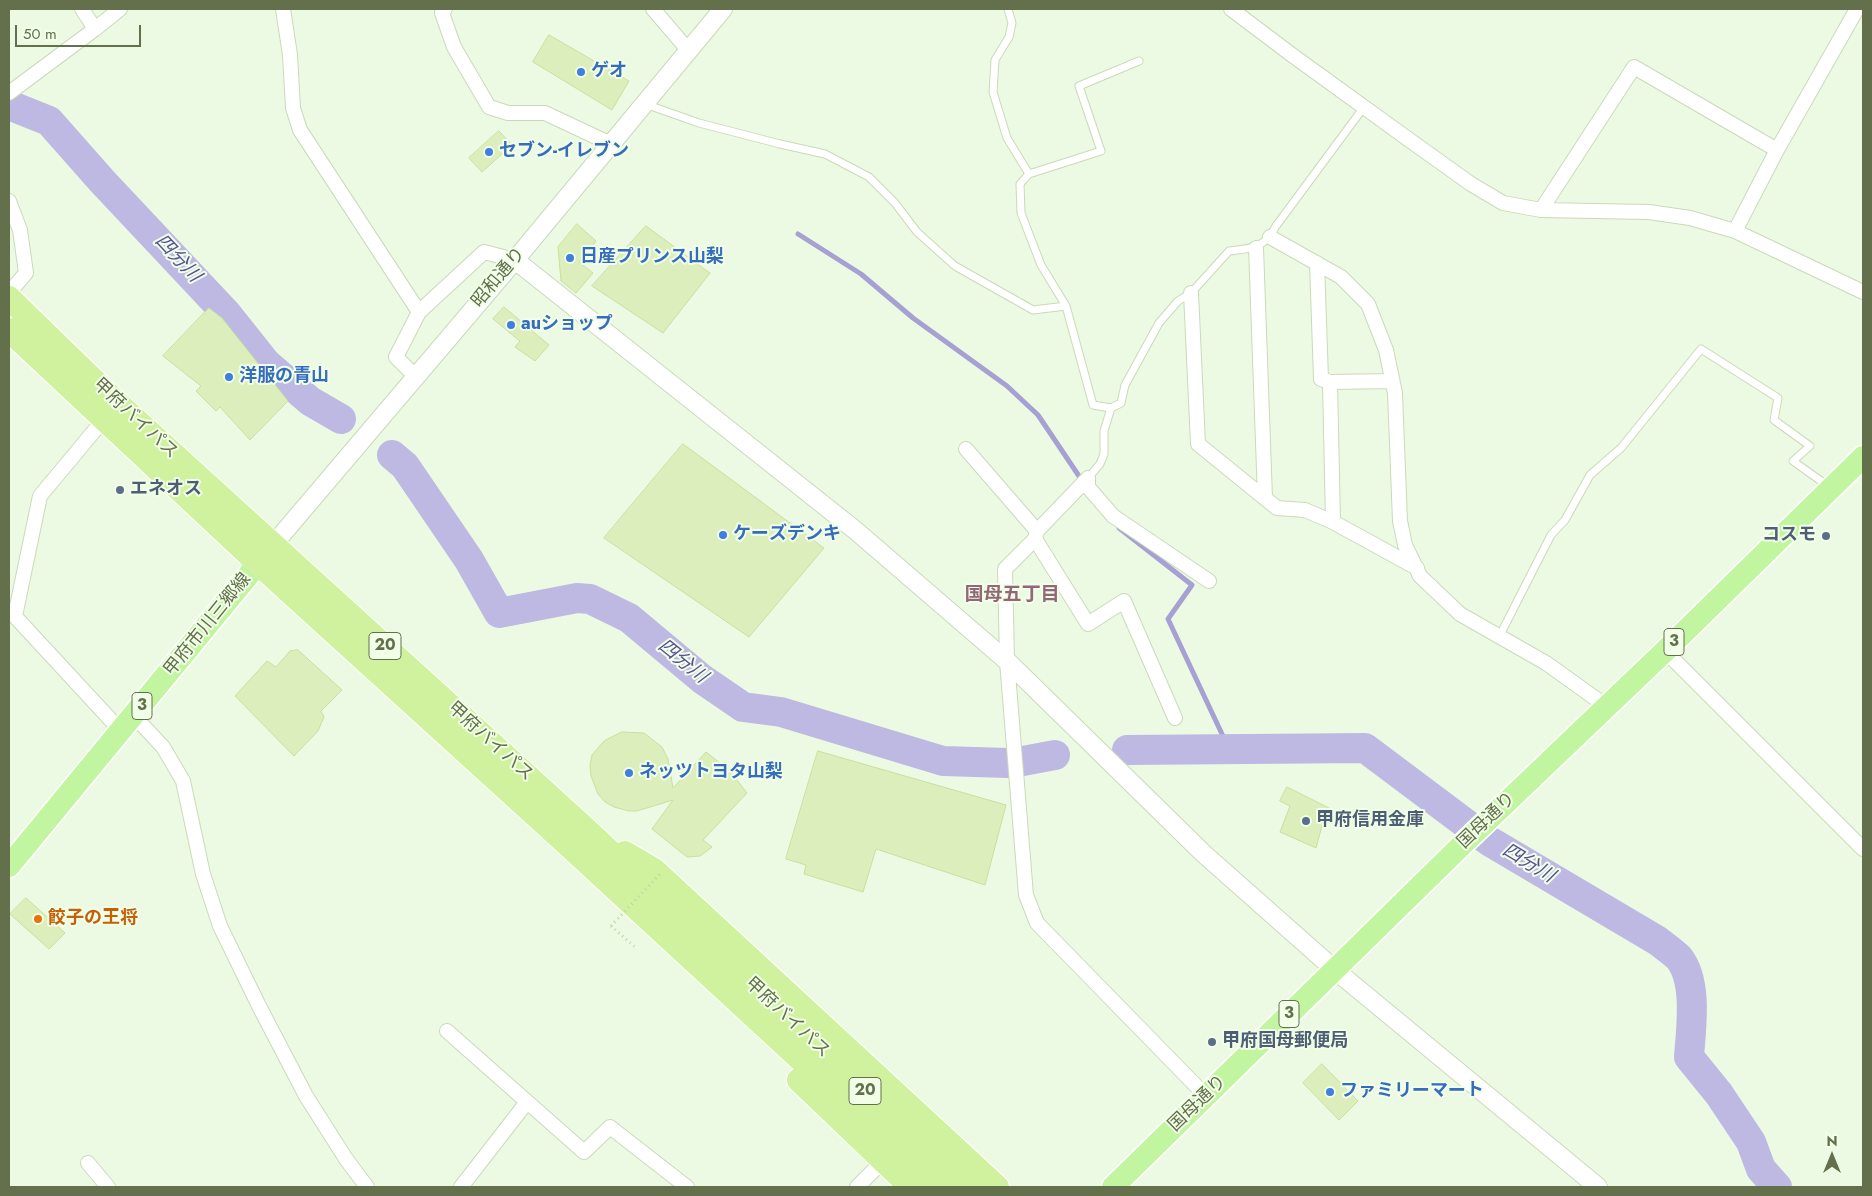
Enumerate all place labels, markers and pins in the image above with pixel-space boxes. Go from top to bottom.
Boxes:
place label: ゲオ [591,61,627,83]
marker: ゲオ [575,66,587,78]
place label: セブン-イレブン [499,141,629,163]
marker: セブン-イレブン [483,146,495,158]
place label: 日産プリンス山梨 [580,247,724,269]
marker: 日産プリンス山梨 [564,252,576,264]
place label: auショップ [521,314,613,336]
marker: auショップ [505,319,517,331]
place label: 洋服の青山 [239,366,329,388]
marker: 洋服の青山 [223,371,235,383]
place label: エネオス [130,479,202,501]
marker: エネオス [114,484,126,496]
place label: ケーズデンキ [733,524,841,546]
place label: コスモ [1762,525,1816,547]
marker: ケーズデンキ [717,529,729,541]
marker: コスモ [1820,530,1832,542]
place label: ネッツトヨタ山梨 [639,762,783,784]
marker: ネッツトヨタ山梨 [623,767,635,779]
place label: 甲府信用金庫 [1316,810,1424,832]
marker: 甲府信用金庫 [1300,815,1312,827]
place label: 餃子の王将 [48,908,138,930]
marker: 餃子の王将 [32,913,44,925]
place label: 甲府国母郵便局 [1222,1031,1348,1053]
marker: 甲府国母郵便局 [1206,1036,1218,1048]
place label: ファミリーマート [1340,1081,1484,1103]
marker: ファミリーマート [1324,1086,1336,1098]

